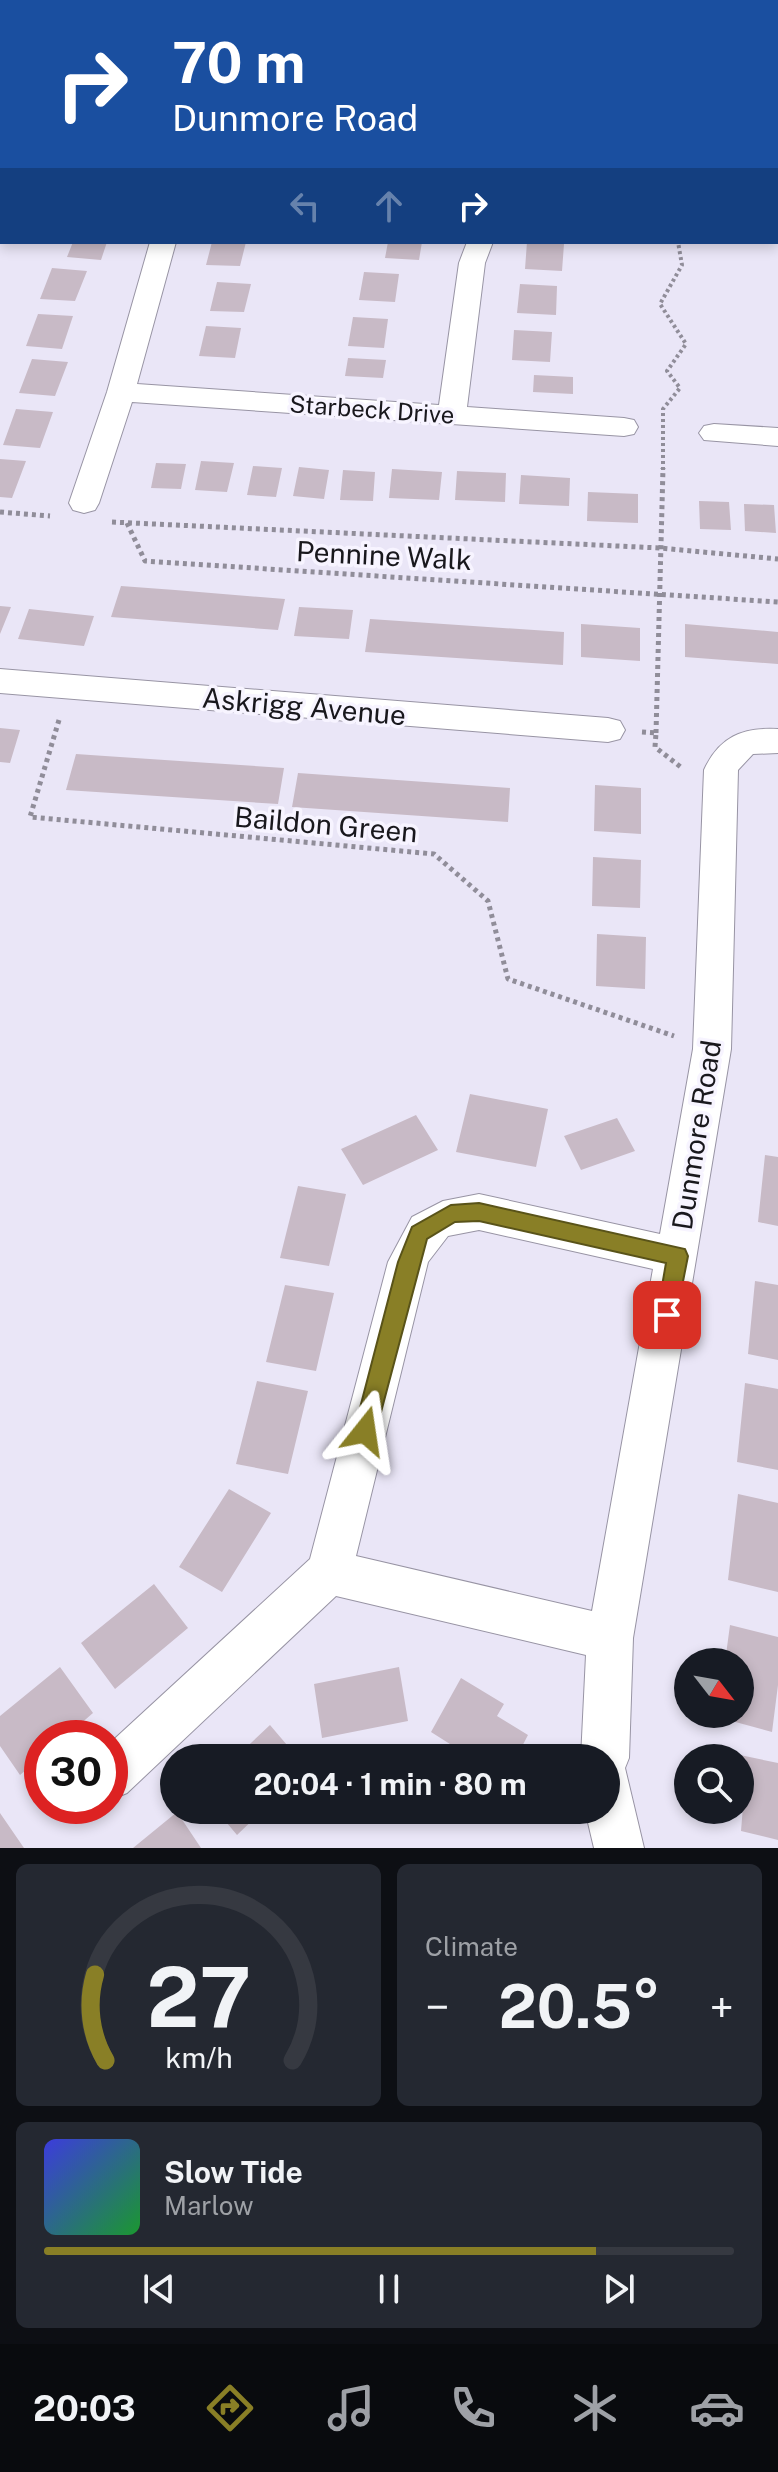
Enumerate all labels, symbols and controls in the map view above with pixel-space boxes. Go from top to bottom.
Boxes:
text: 70 m [172,30,305,96]
icon: right [40,32,144,136]
text: Dunmore Road [172,97,418,139]
icon: left [283,184,327,228]
icon: ahead [367,184,411,228]
icon: right [451,184,495,228]
street label: Starbeck Drive [289,389,455,429]
street label: Pennine Walk [295,534,473,576]
street label: Askrigg Avenue [201,681,407,731]
street label: Baildon Green [233,800,419,848]
street label: Dunmore Road [665,1038,727,1232]
pin [633,1281,701,1349]
icon: arrive [645,1293,689,1337]
position arrow [323,1389,407,1473]
north arrow [674,1648,754,1728]
map controls [674,1648,754,1824]
speed limit sign: 30 [24,1720,128,1824]
button: search [674,1744,754,1824]
text: 20:04 · 1 min · 80 m [253,1766,527,1802]
text: Climate [425,1931,518,1962]
text: 27 [146,1948,251,2046]
text: 20.5° [499,1971,660,2042]
text: − [425,1981,449,2033]
text: + [710,1981,734,2033]
text: km/h [165,2041,232,2074]
text: Slow Tide [164,2154,303,2190]
text: Marlow [164,2190,254,2221]
icon: previous [137,2267,181,2311]
icon: pause [367,2267,411,2311]
icon: next [597,2267,641,2311]
icon: directions [202,2380,258,2436]
icon: music [323,2380,379,2436]
icon: phone [445,2380,501,2436]
icon: climate [567,2380,623,2436]
icon: car [689,2380,745,2436]
text: 20:03 [33,2387,136,2429]

